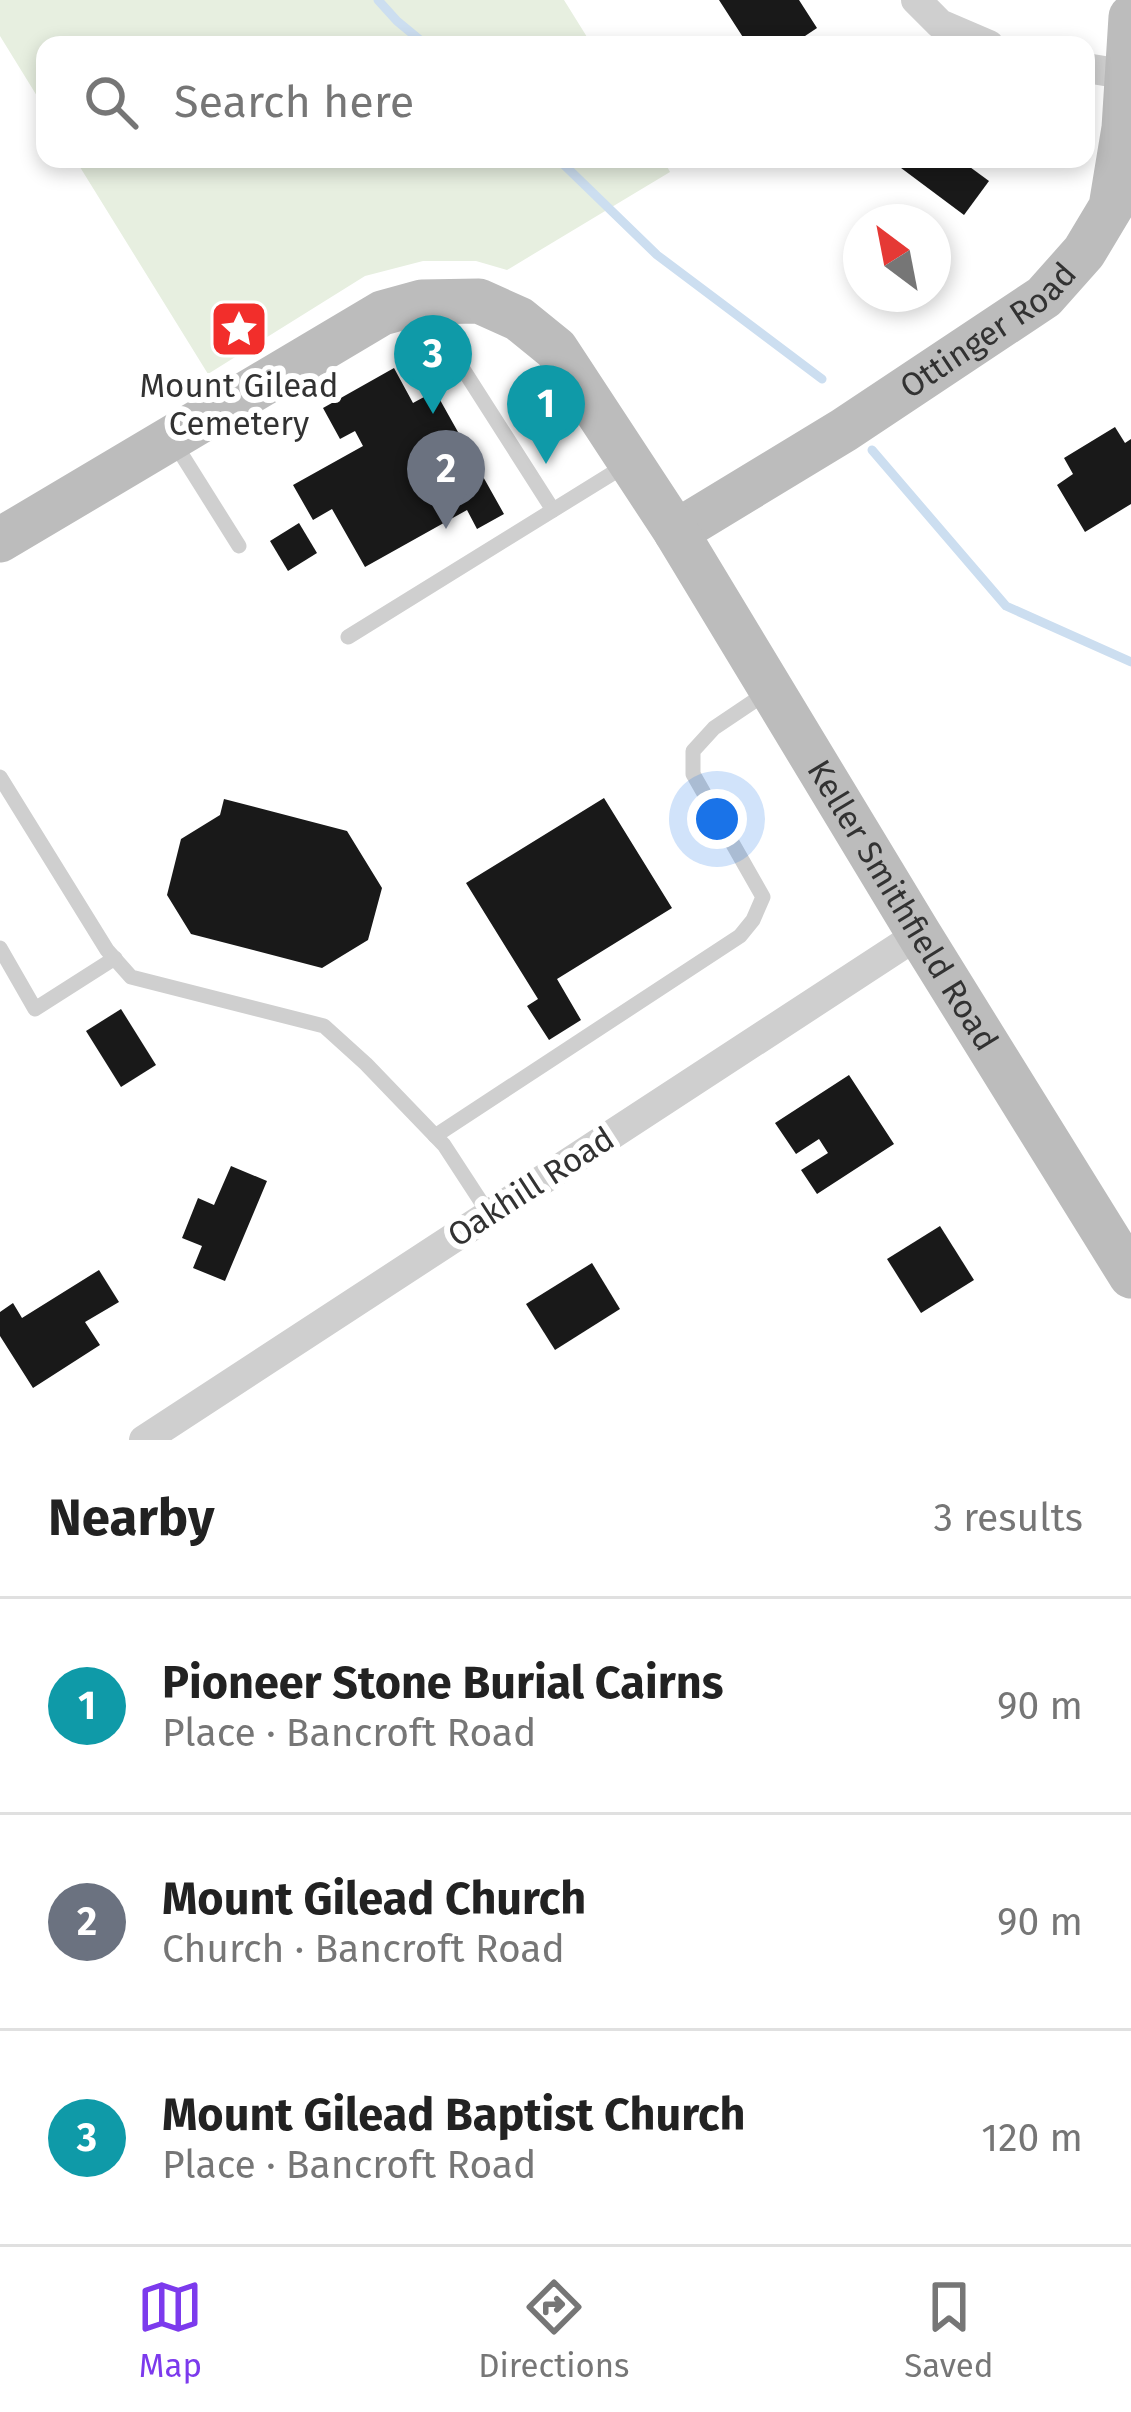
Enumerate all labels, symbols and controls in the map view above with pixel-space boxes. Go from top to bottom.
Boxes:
search box [36,36,1095,168]
icon: search [78,69,144,135]
text: Search here [174,75,414,129]
north arrow [843,204,951,312]
street label: Ottinger Road [893,255,1085,407]
place icon: Mount Gilead Cemetery [208,298,270,360]
pin: 3 [394,315,472,414]
pin: 1 [507,365,585,464]
place label: Mount Gilead Cemetery [139,366,339,444]
pin: 2 [407,430,485,529]
street label: Keller Smithfield Road [799,753,1007,1058]
your location [687,789,747,849]
street label: Oakhill Road [440,1118,622,1256]
text: Nearby [48,1487,214,1549]
text: 3 results [933,1495,1083,1541]
text: Pioneer Stone Burial Cairns [162,1656,723,1710]
text: 1 [78,1683,96,1729]
text: 90 m [997,1683,1083,1729]
text: Place · Bancroft Road [162,1710,536,1756]
text: Mount Gilead Church [162,1872,586,1926]
text: 2 [77,1899,97,1945]
text: 90 m [997,1899,1083,1945]
text: Church · Bancroft Road [162,1926,565,1972]
text: Mount Gilead Baptist Church [162,2088,745,2142]
text: 3 [77,2115,97,2161]
text: 120 m [981,2115,1083,2161]
text: Place · Bancroft Road [162,2142,536,2188]
tab: Map [137,2274,203,2386]
tab: Directions [478,2274,630,2386]
tab: Saved [904,2274,994,2386]

